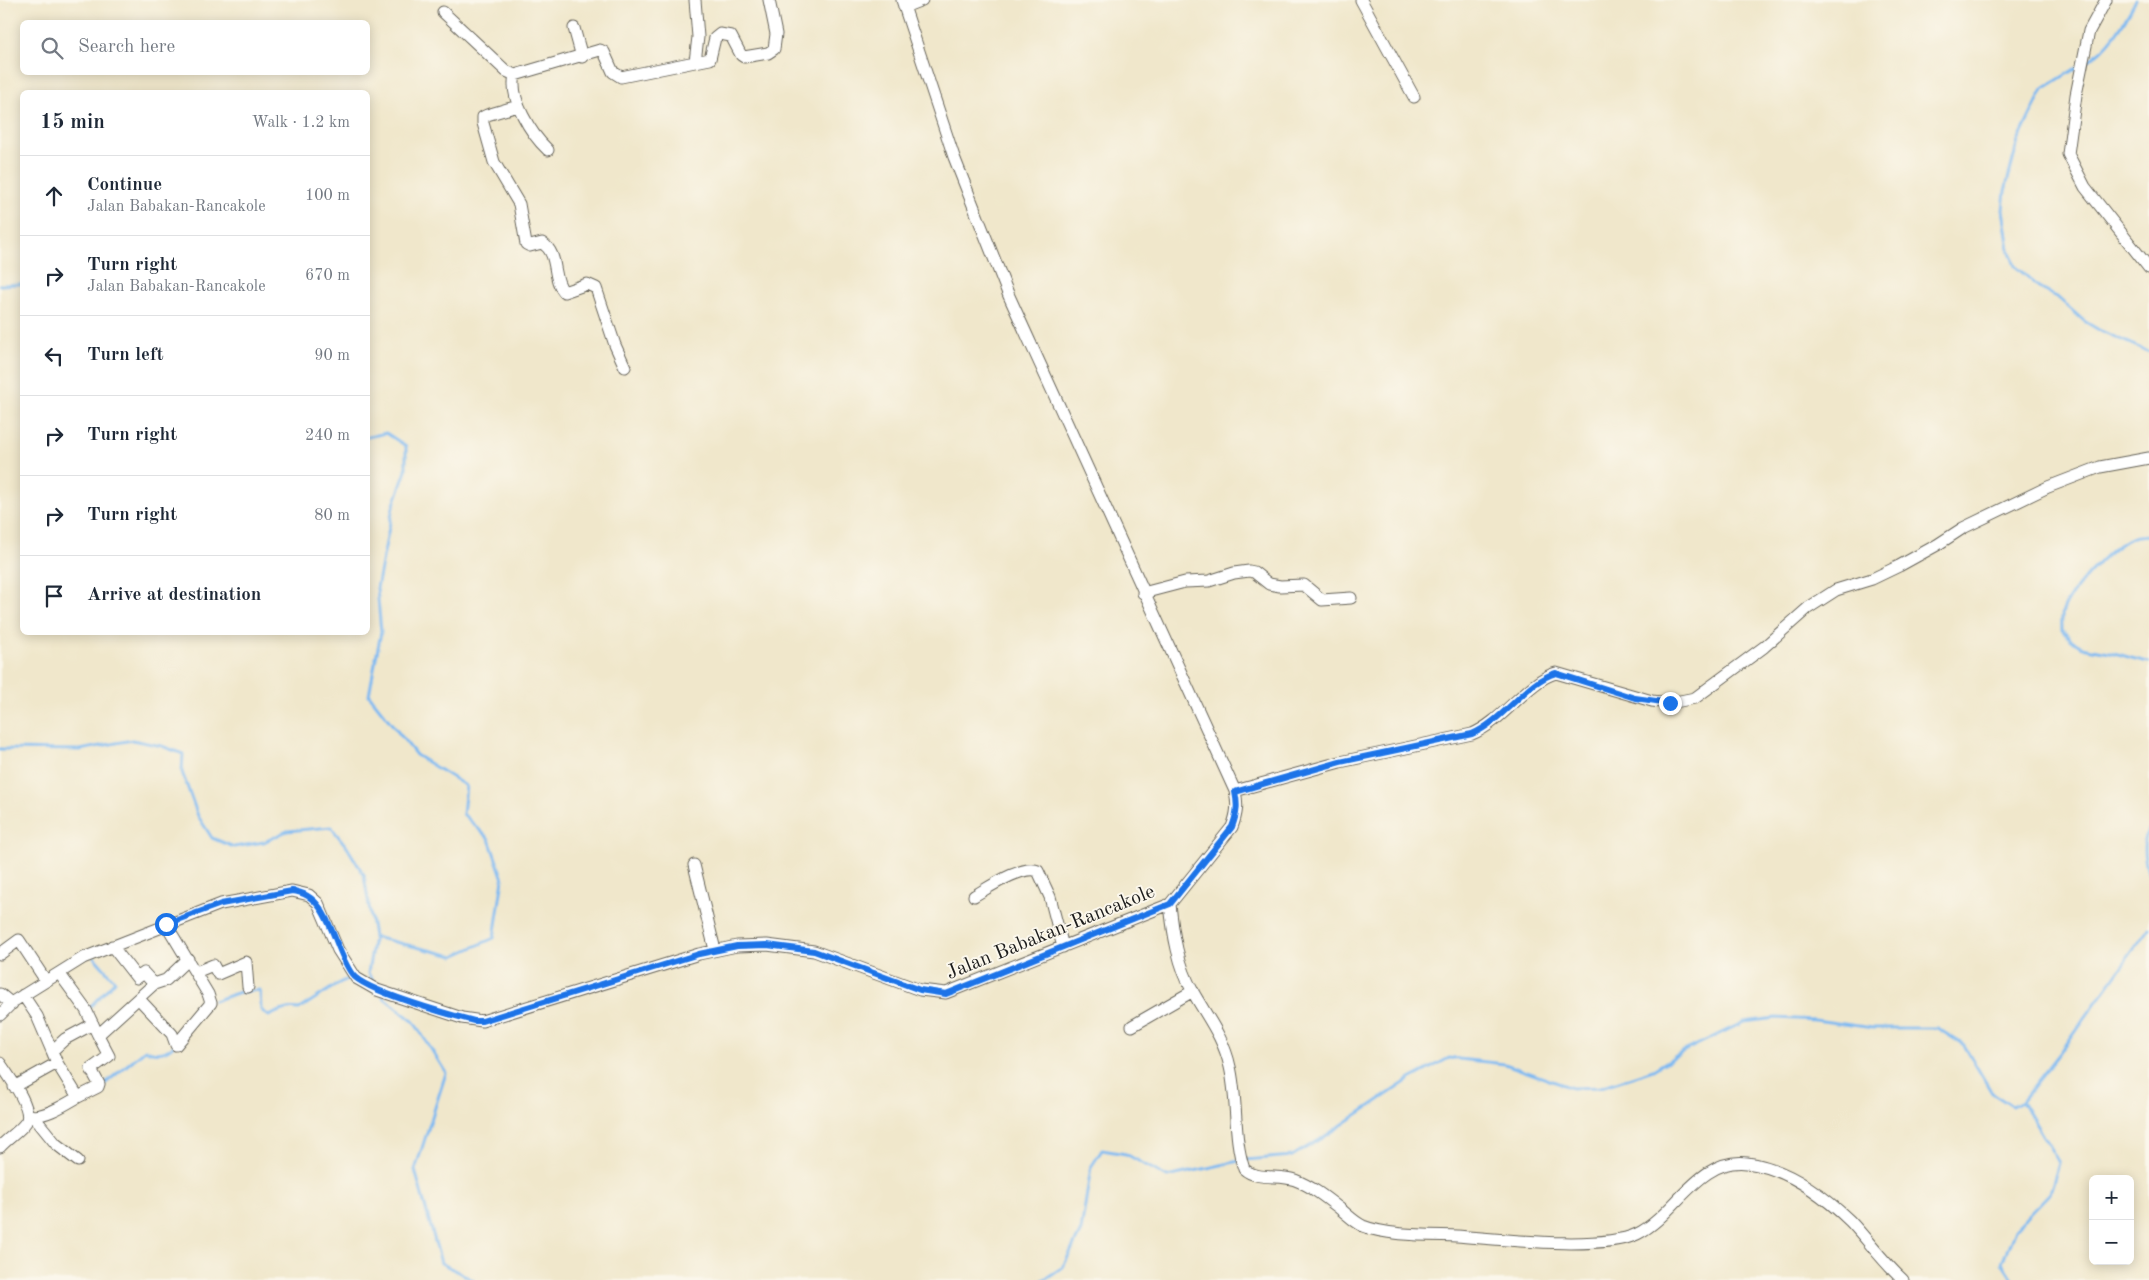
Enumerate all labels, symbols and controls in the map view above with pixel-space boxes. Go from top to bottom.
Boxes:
search box [20,20,370,75]
icon: search [38,34,66,62]
text: Search here [78,38,175,57]
text: 15 min [40,112,105,133]
text: Walk · 1.2 km [252,115,350,131]
text: Continue [87,176,162,195]
icon: ahead [40,182,68,210]
text: 100 m [305,188,350,204]
text: Jalan Babakan-Rancakole [87,199,266,215]
text: Turn right [87,256,177,275]
icon: right [40,262,68,290]
text: 670 m [305,268,350,284]
text: Jalan Babakan-Rancakole [87,279,266,295]
icon: left [40,342,68,370]
text: Turn left [87,346,164,365]
text: 90 m [314,348,350,364]
icon: right [40,422,68,450]
text: Turn right [87,426,177,445]
text: 240 m [305,428,350,444]
icon: right [40,502,68,530]
text: Turn right [87,506,177,525]
text: 80 m [314,508,350,524]
icon: arrive [40,582,68,610]
text: Arrive at destination [87,586,261,605]
route end [1659,692,1682,715]
street label: Jalan Babakan-Rancakole [944,882,1158,984]
route start [155,913,178,936]
map controls [2089,1175,2134,1265]
button: + [2089,1175,2134,1220]
button: − [2089,1220,2134,1265]

